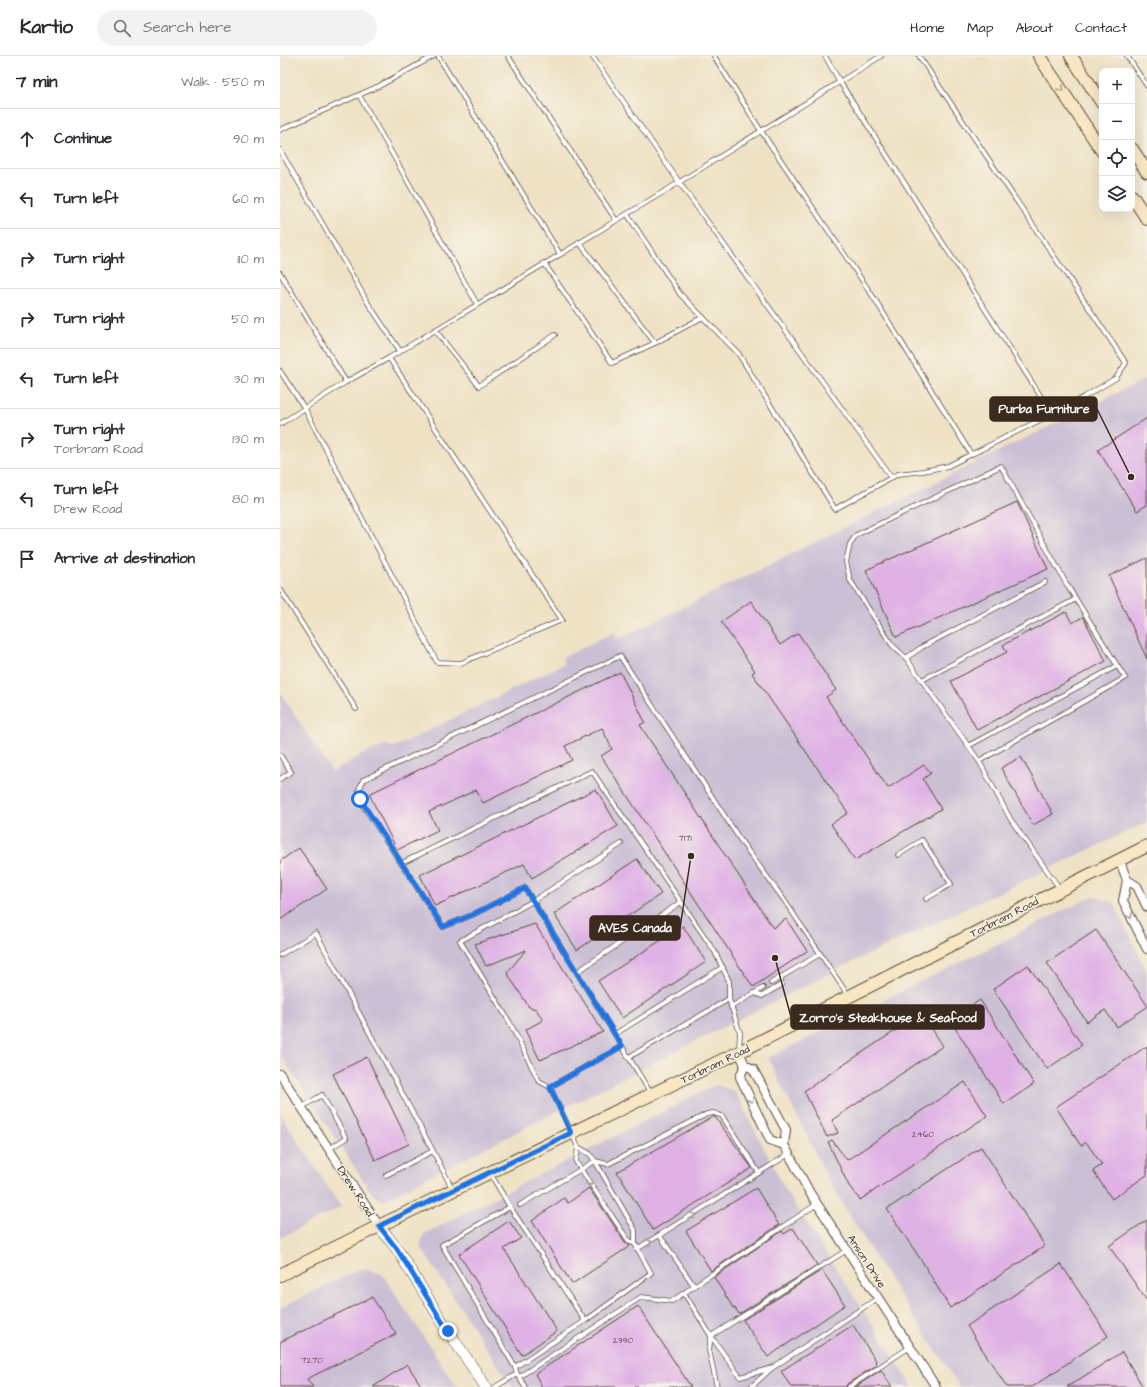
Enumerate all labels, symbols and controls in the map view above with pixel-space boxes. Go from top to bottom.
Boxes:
search box [97,10,377,46]
text: Kartio [20,14,73,41]
icon: search [111,17,133,39]
text: Search here [143,17,231,38]
text: Home [910,18,945,38]
text: Map [967,18,993,38]
text: About [1015,18,1053,38]
text: Contact [1075,18,1127,38]
map controls [1099,68,1135,212]
button: + [1099,68,1135,104]
text: 7 min [16,70,58,94]
text: Walk · 550 m [181,73,264,91]
one-way arrow [1056,84,1063,91]
button: − [1099,104,1135,140]
icon: ahead [16,128,38,150]
text: Continue [54,128,112,149]
text: 90 m [233,130,264,148]
button: locate [1099,140,1135,176]
button: layers [1099,176,1135,212]
icon: left [16,188,38,210]
text: Turn left [54,188,118,209]
text: 60 m [232,190,264,208]
icon: right [16,248,38,270]
text: Turn right [54,248,125,269]
text: 110 m [237,250,264,268]
icon: right [16,308,38,330]
text: Turn right [54,308,125,329]
text: 50 m [231,310,264,328]
icon: left [16,368,38,390]
text: Turn left [54,368,118,389]
text: 30 m [234,370,264,388]
callout: Purba Furniture [990,397,1097,421]
text: Purba Furniture [999,401,1090,418]
text: Turn right [54,419,125,440]
icon: right [16,428,38,450]
text: 130 m [232,430,264,448]
text: Torbram Road [54,440,143,458]
text: Turn left [54,479,118,500]
icon: left [16,488,38,510]
text: 80 m [232,490,264,508]
text: Drew Road [54,500,122,518]
icon: arrive [16,548,38,570]
text: Arrive at destination [54,548,195,569]
route start [351,790,369,808]
house number: 7171 [678,832,692,845]
street label: Torbram Road [967,894,1041,941]
one-way arrow [1125,911,1133,919]
callout: AVES Canada [590,916,680,940]
text: AVES Canada [598,920,673,937]
callout: Zorro's Steakhouse & Seafood [791,1005,984,1029]
text: Zorro's Steakhouse & Seafood [799,1010,978,1027]
street label: Torbram Road [678,1041,753,1088]
one-way arrow [746,1096,754,1104]
house number: 2460 [912,1128,935,1141]
street label: Drew Road [334,1163,378,1220]
one-way arrow [585,1178,592,1185]
one-way arrow [689,1212,696,1220]
street label: Anson Drive [844,1232,889,1291]
one-way arrow [645,1240,652,1247]
route end [439,1322,457,1340]
house number: 2390 [613,1334,634,1347]
house number: 7270 [301,1354,323,1367]

